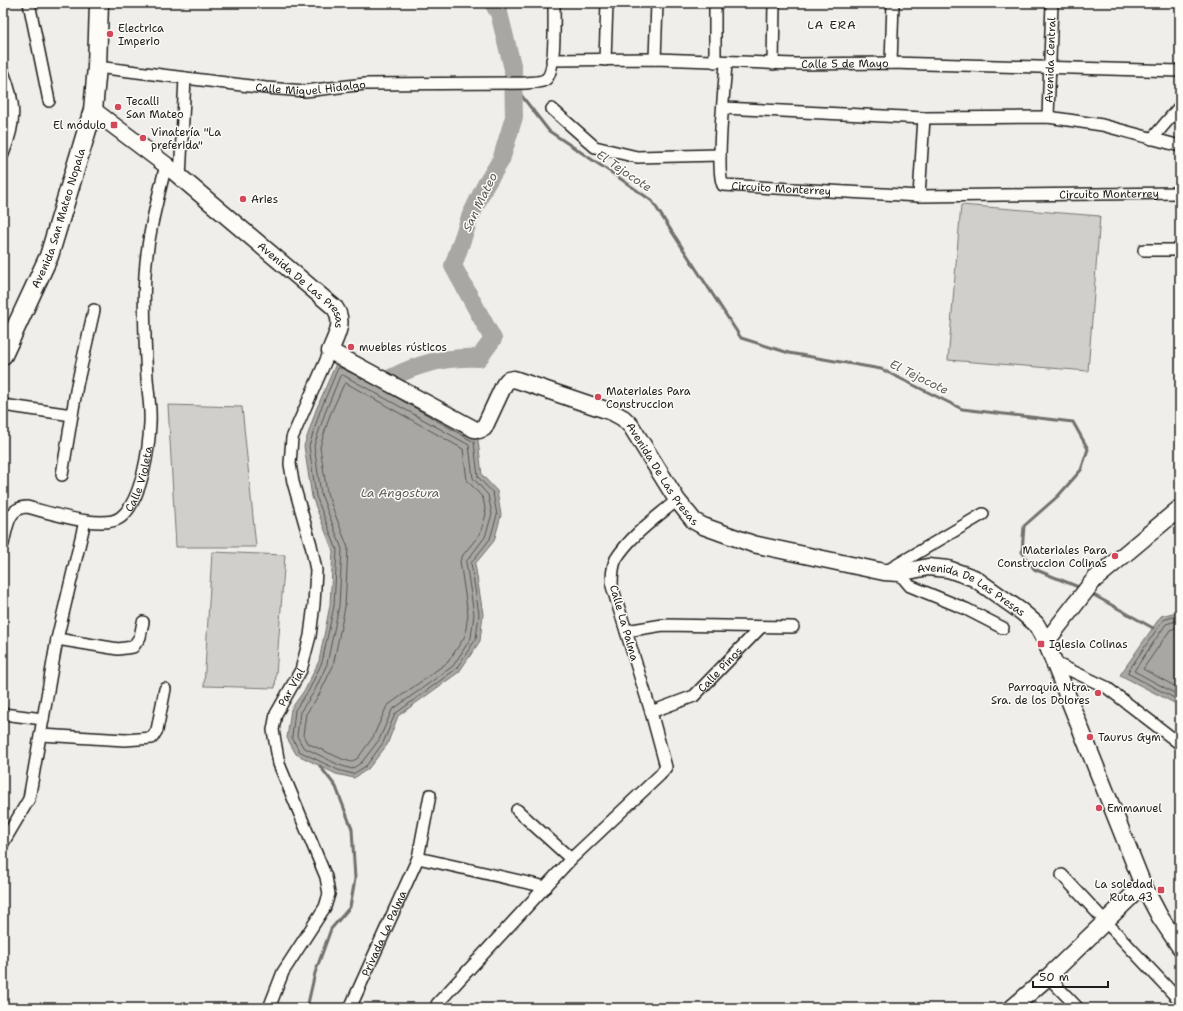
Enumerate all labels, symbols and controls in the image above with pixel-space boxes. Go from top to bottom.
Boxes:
street label: Avenida Central [1041,16,1059,103]
district label: LA ERA [807,17,857,33]
place label: Electrica Imperio [118,21,164,49]
marker: Electrica Imperio [105,29,115,39]
street label: Calle 5 de Mayo [801,56,889,71]
street label: Calle Miguel Hidalgo [254,76,367,99]
place label: Tecalli San Mateo [126,94,184,122]
marker: Tecalli San Mateo [113,102,123,112]
place label: El módulo [53,118,106,133]
marker: El módulo [109,120,119,130]
place label: Vinatería "La preferida" [151,125,221,153]
marker: Vinatería "La preferida" [138,133,148,143]
street label: Avenida San Mateo Nopala [28,146,89,290]
water label: El Tejocote [593,147,655,196]
water label: San Mateo [459,170,501,234]
street label: Circuito Monterrey [731,178,832,199]
street label: Circuito Monterrey [1059,186,1159,202]
place label: Aries [251,192,278,207]
marker: Aries [238,194,248,204]
street label: Avenida De Las Presas [255,238,347,330]
place label: muebles rústicos [359,340,447,355]
marker: muebles rústicos [346,342,356,352]
water label: El Tejocote [887,356,951,398]
place label: Materiales Para Construccion [606,384,691,412]
marker: Materiales Para Construccion [593,392,603,402]
street label: Avenida De Las Presas [623,419,700,529]
street label: Calle Violeta [121,445,155,515]
water label: La Angostura [361,485,439,501]
place label: Materiales Para Construccion Colinas [997,543,1107,571]
marker: Materiales Para Construccion Colinas [1110,551,1120,561]
street label: Avenida De Las Presas [916,559,1029,620]
street label: Calle La Palma [606,583,642,663]
place label: Iglesia Colinas [1049,637,1128,652]
marker: Iglesia Colinas [1036,639,1046,649]
street label: Calle Pinos [694,643,745,695]
street label: Par Vial [274,665,309,709]
place label: Parroquia Ntra. Sra. de los Dolores [991,680,1090,708]
marker: Parroquia Ntra. Sra. de los Dolores [1093,688,1103,698]
place label: Taurus Gym [1098,730,1161,745]
marker: Taurus Gym [1085,732,1095,742]
place label: Emmanuel [1107,801,1162,816]
marker: Emmanuel [1094,803,1104,813]
place label: La soledad Ruta 43 [1095,877,1153,905]
marker: La soledad Ruta 43 [1156,885,1166,895]
street label: Privada La Palma [358,888,410,979]
scale bar [1033,963,1108,989]
text: 50 m [1039,969,1069,985]

